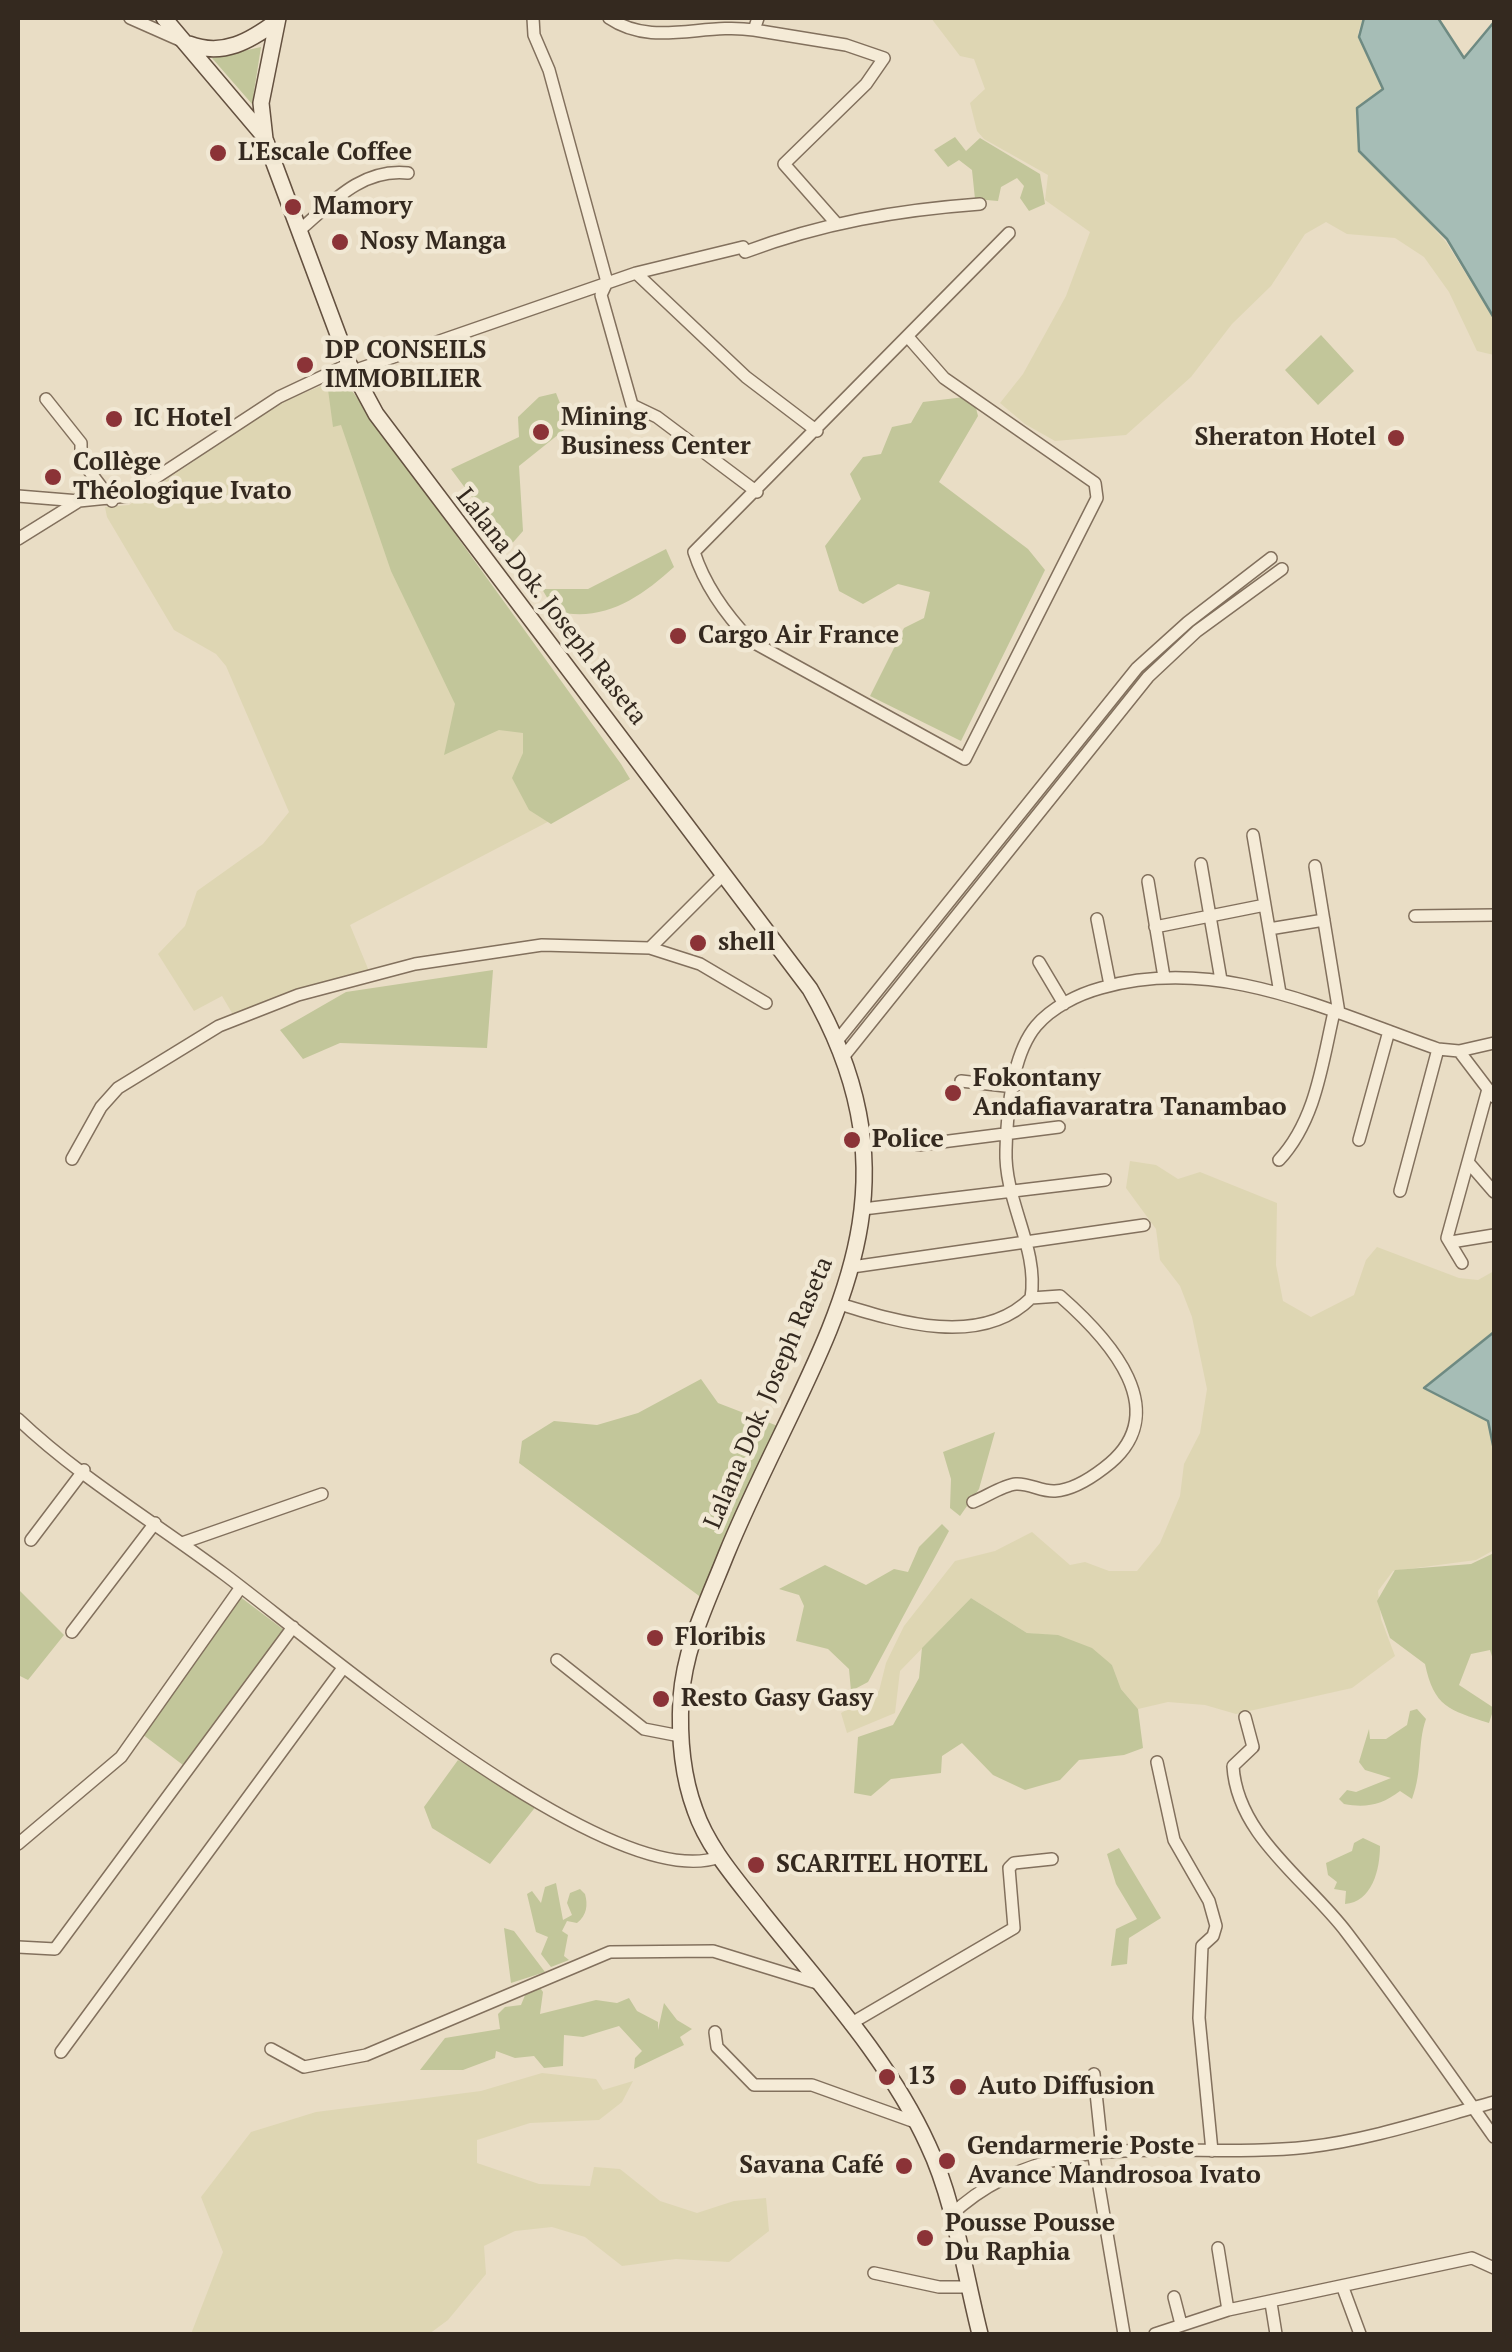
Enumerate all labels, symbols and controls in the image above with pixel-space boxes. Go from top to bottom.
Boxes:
place label: L'Escale Coffee [238,138,412,168]
marker: L'Escale Coffee [207,142,229,164]
place label: Mamory [313,192,412,222]
marker: Mamory [282,196,304,218]
place label: Nosy Manga [360,227,506,257]
marker: Nosy Manga [329,231,351,253]
place label: DP CONSEILS IMMOBILIER [325,336,487,395]
marker: DP CONSEILS IMMOBILIER [294,354,316,376]
place label: Mining Business Center [561,403,751,462]
place label: IC Hotel [134,404,232,434]
marker: IC Hotel [103,408,125,430]
marker: Mining Business Center [530,421,552,443]
place label: Sheraton Hotel [1195,423,1376,453]
marker: Sheraton Hotel [1385,427,1407,449]
place label: Collège Théologique Ivato [73,448,291,507]
marker: Collège Théologique Ivato [42,466,64,488]
street label: Lalana Dok. Joseph Raseta [449,483,653,731]
place label: Cargo Air France [698,621,899,651]
marker: Cargo Air France [667,625,689,647]
place label: shell [718,928,775,958]
marker: shell [687,932,709,954]
place label: Fokontany Andafiavaratra Tanambao [973,1064,1287,1123]
marker: Fokontany Andafiavaratra Tanambao [942,1082,964,1104]
place label: Police [872,1125,944,1155]
marker: Police [841,1129,863,1151]
street label: Lalana Dok. Joseph Raseta [698,1253,840,1533]
place label: Floribis [675,1623,766,1653]
marker: Floribis [644,1627,666,1649]
place label: Resto Gasy Gasy [681,1684,873,1714]
marker: Resto Gasy Gasy [650,1688,672,1710]
place label: SCARITEL HOTEL [776,1850,988,1880]
marker: SCARITEL HOTEL [745,1854,767,1876]
place label: 13 [907,2062,935,2092]
marker: 13 [876,2066,898,2088]
place label: Auto Diffusion [978,2072,1155,2102]
marker: Auto Diffusion [947,2076,969,2098]
place label: Gendarmerie Poste Avance Mandrosoa Ivato [967,2132,1261,2191]
marker: Gendarmerie Poste Avance Mandrosoa Ivato [936,2150,958,2172]
place label: Savana Café [739,2151,884,2181]
marker: Savana Café [893,2155,915,2177]
place label: Pousse Pousse Du Raphia [945,2209,1115,2268]
marker: Pousse Pousse Du Raphia [914,2227,936,2249]

